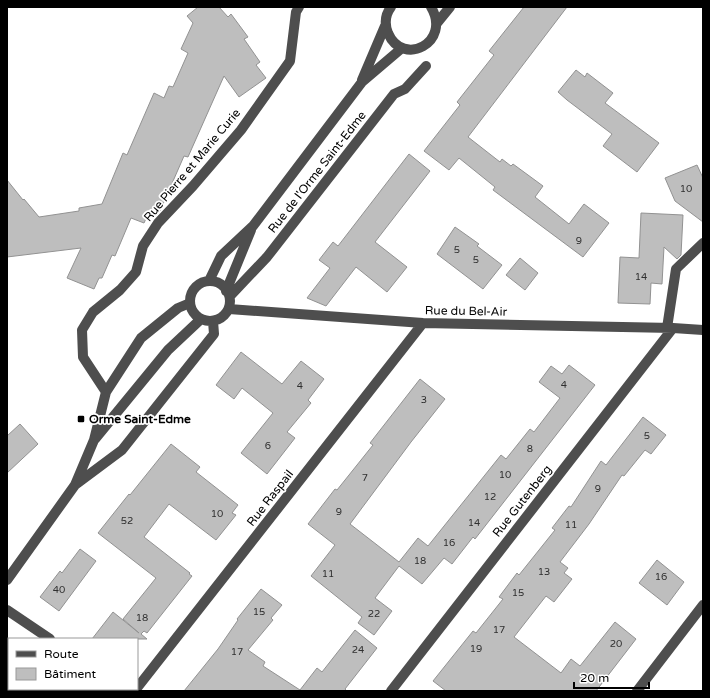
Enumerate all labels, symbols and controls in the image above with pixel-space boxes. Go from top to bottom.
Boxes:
street label: Rue Pierre et Marie Curie [141,106,243,224]
street label: Rue de l'Orme Saint-Edme [265,108,369,236]
house number: 10 [680,183,692,195]
house number: 9 [576,235,582,247]
house number: 5 [454,244,460,256]
house number: 5 [473,254,479,266]
house number: 14 [635,271,647,283]
street label: Rue du Bel-Air [425,303,508,319]
house number: 4 [561,379,567,391]
house number: 4 [297,380,303,392]
house number: 3 [421,394,427,406]
place label: Orme Saint-Edme [89,412,191,426]
marker: Orme Saint-Edme [76,414,86,424]
house number: 5 [644,430,650,442]
house number: 6 [265,440,271,452]
house number: 8 [527,443,533,455]
street label: Rue Gutenberg [490,462,554,540]
street label: Rue Raspail [244,467,296,529]
house number: 10 [499,469,511,481]
house number: 7 [362,472,368,484]
house number: 9 [595,483,601,495]
house number: 12 [484,491,496,503]
house number: 9 [336,506,342,518]
house number: 10 [211,508,223,520]
house number: 52 [121,515,133,527]
house number: 14 [468,517,480,529]
house number: 11 [565,519,577,531]
house number: 16 [443,537,455,549]
house number: 18 [414,555,426,567]
house number: 13 [538,566,550,578]
house number: 11 [322,568,334,580]
house number: 16 [655,571,667,583]
house number: 40 [53,584,65,596]
house number: 15 [512,587,524,599]
house number: 15 [253,606,265,618]
house number: 22 [368,608,380,620]
house number: 18 [136,612,148,624]
house number: 17 [493,624,505,636]
legend [8,638,138,690]
house number: 20 [610,638,622,650]
house number: 19 [470,643,482,655]
house number: 24 [352,644,364,656]
house number: 17 [231,646,243,658]
text: Route [44,647,79,661]
scale bar [574,664,649,690]
text: Bâtiment [44,667,96,681]
text: 20 m [580,671,609,685]

